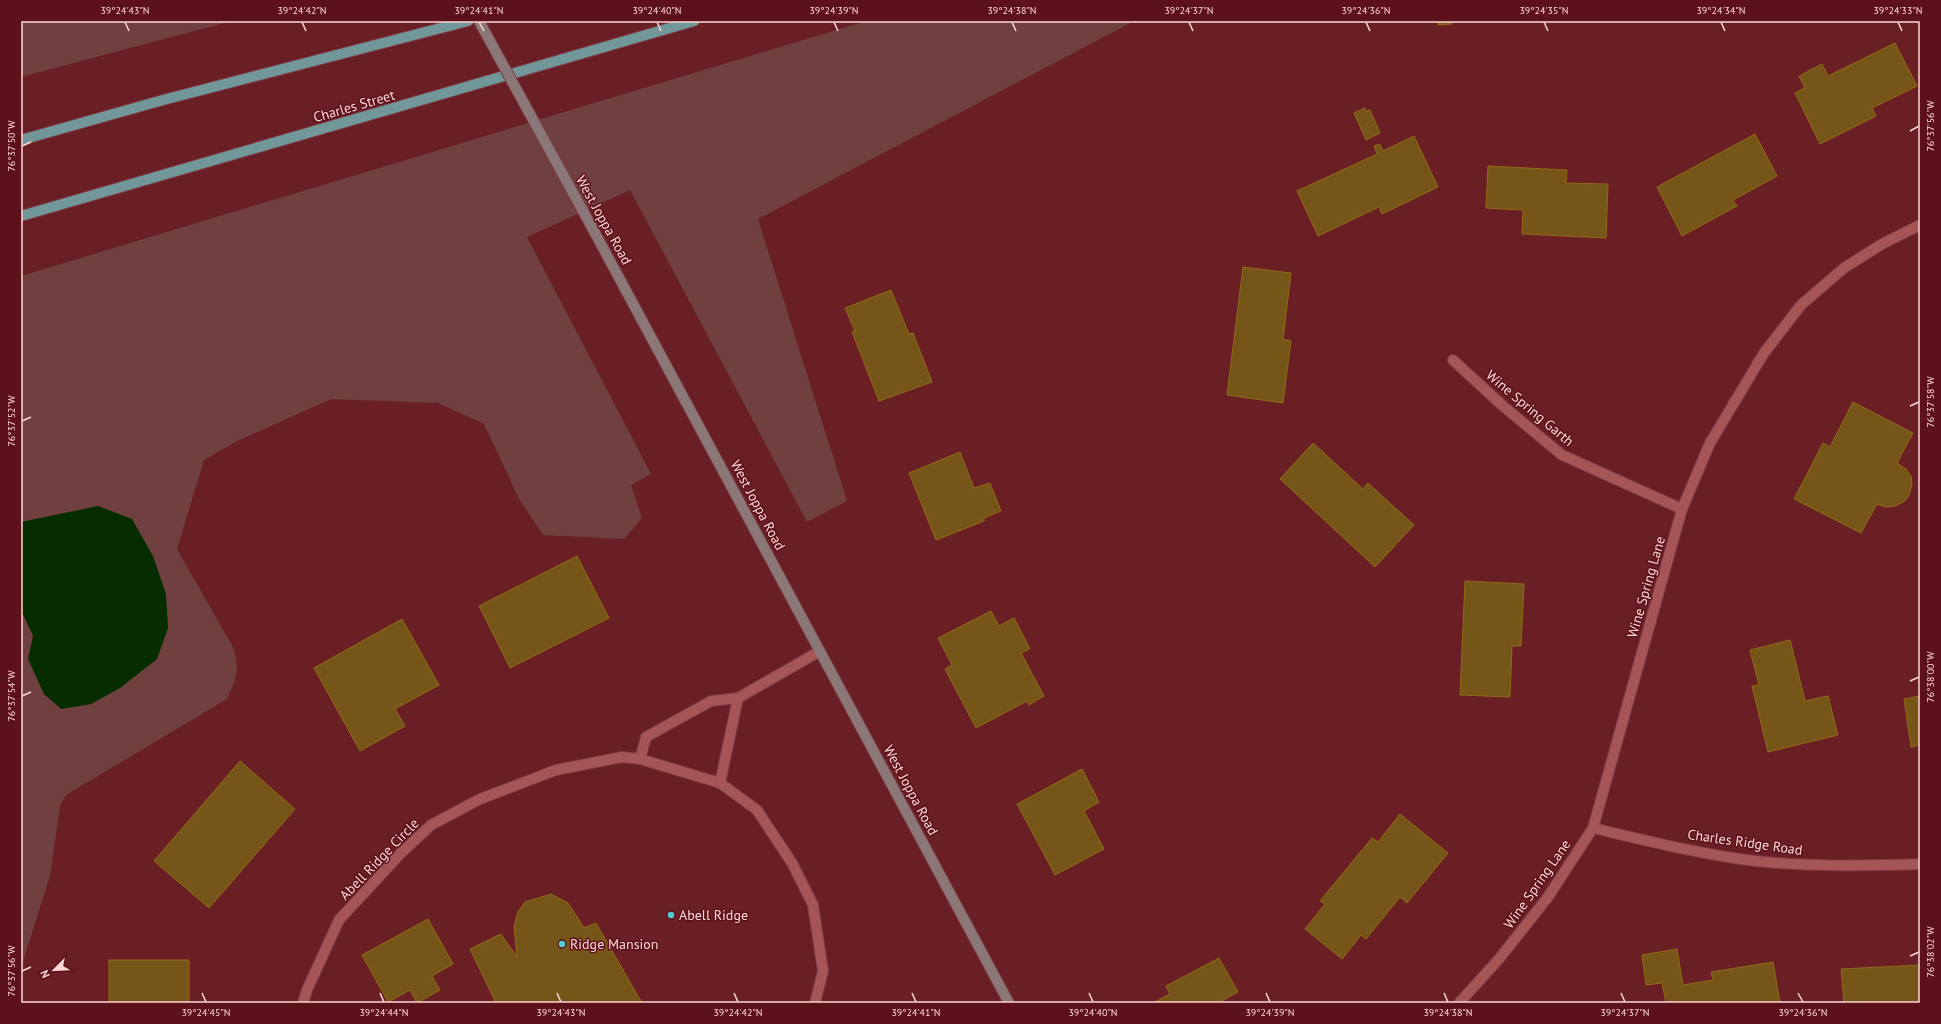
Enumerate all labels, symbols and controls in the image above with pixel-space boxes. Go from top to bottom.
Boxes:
text: 39°24'43"N [100,4,150,17]
text: 39°24'42"N [277,4,327,17]
text: 39°24'41"N [454,4,504,17]
text: 39°24'40"N [632,4,682,17]
text: 39°24'39"N [809,4,859,17]
text: 39°24'38"N [987,4,1037,17]
text: 39°24'37"N [1164,4,1214,17]
text: 39°24'36"N [1341,4,1391,17]
text: 39°24'35"N [1519,4,1569,17]
text: 39°24'34"N [1696,4,1746,17]
text: 39°24'33"N [1873,4,1923,17]
street label: Charles Street [311,86,397,126]
text: 76°37'56"W [1924,100,1937,152]
text: 76°37'50"W [5,120,18,172]
street label: West Joppa Road [572,172,636,268]
street label: Wine Spring Garth [1482,366,1578,450]
text: 76°37'58"W [1924,376,1937,428]
text: 76°37'52"W [5,395,18,447]
street label: West Joppa Road [727,457,789,553]
street label: Wine Spring Lane [1623,534,1669,640]
text: 76°38'00"W [1924,651,1937,703]
text: 76°37'54"W [5,670,18,722]
street label: West Joppa Road [880,742,942,838]
street label: Abell Ridge Circle [335,814,423,904]
street label: Charles Ridge Road [1686,825,1804,859]
street label: Wine Spring Lane [1500,836,1574,932]
place label: Abell Ridge [679,906,748,924]
marker: Abell Ridge [666,910,676,920]
text: 76°38'02"W [1924,926,1937,978]
place label: Ridge Mansion [570,935,658,953]
marker: Ridge Mansion [557,939,567,949]
text: 76°37'56"W [5,945,18,997]
north arrow [34,950,74,990]
text: N [37,968,53,980]
text: 39°24'45"N [181,1006,231,1019]
text: 39°24'44"N [359,1006,409,1019]
text: 39°24'43"N [536,1006,586,1019]
text: 39°24'42"N [713,1006,763,1019]
text: 39°24'41"N [891,1006,941,1019]
text: 39°24'40"N [1068,1006,1118,1019]
text: 39°24'39"N [1245,1006,1295,1019]
text: 39°24'38"N [1423,1006,1473,1019]
text: 39°24'37"N [1600,1006,1650,1019]
text: 39°24'36"N [1778,1006,1828,1019]

